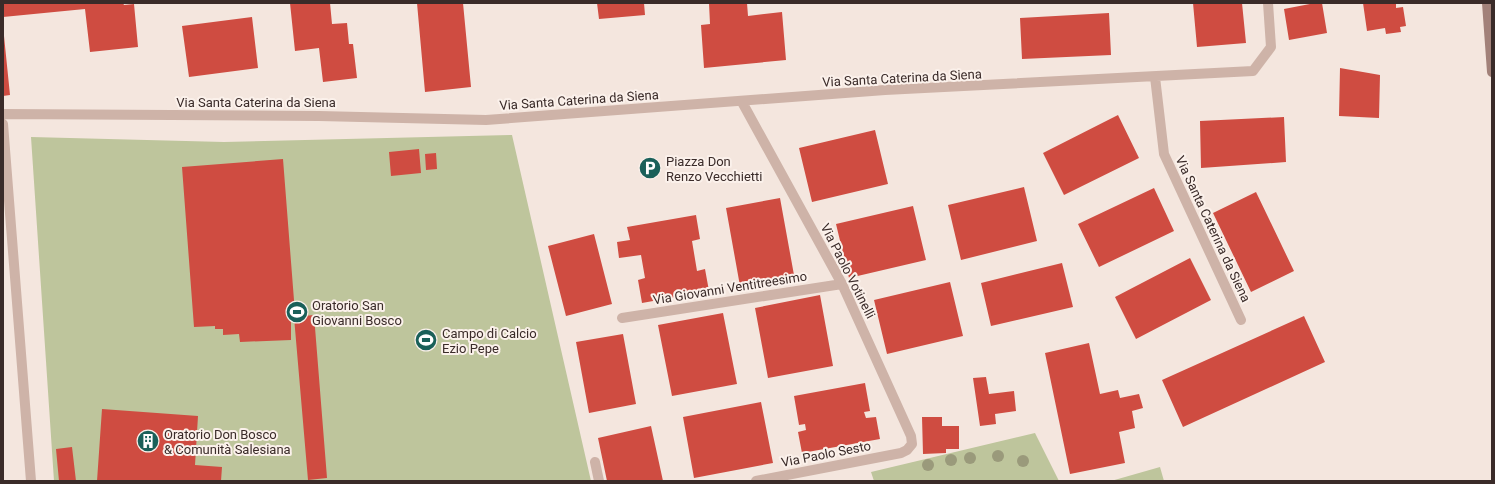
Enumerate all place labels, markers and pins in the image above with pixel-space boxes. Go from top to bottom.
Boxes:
place label: Piazza Don Renzo Vecchietti [666,154,762,184]
parking icon: Piazza Don Renzo Vecchietti [637,155,663,181]
place label: Oratorio San Giovanni Bosco [312,298,402,328]
sports icon: Oratorio San Giovanni Bosco [284,299,310,325]
place label: Campo di Calcio Ezio Pepe [442,326,537,356]
sports icon: Campo di Calcio Ezio Pepe [413,327,439,353]
place label: Oratorio Don Bosco & Comunità Salesiana [164,427,291,457]
building icon: Oratorio Don Bosco & Comunità Salesiana [135,428,161,454]

